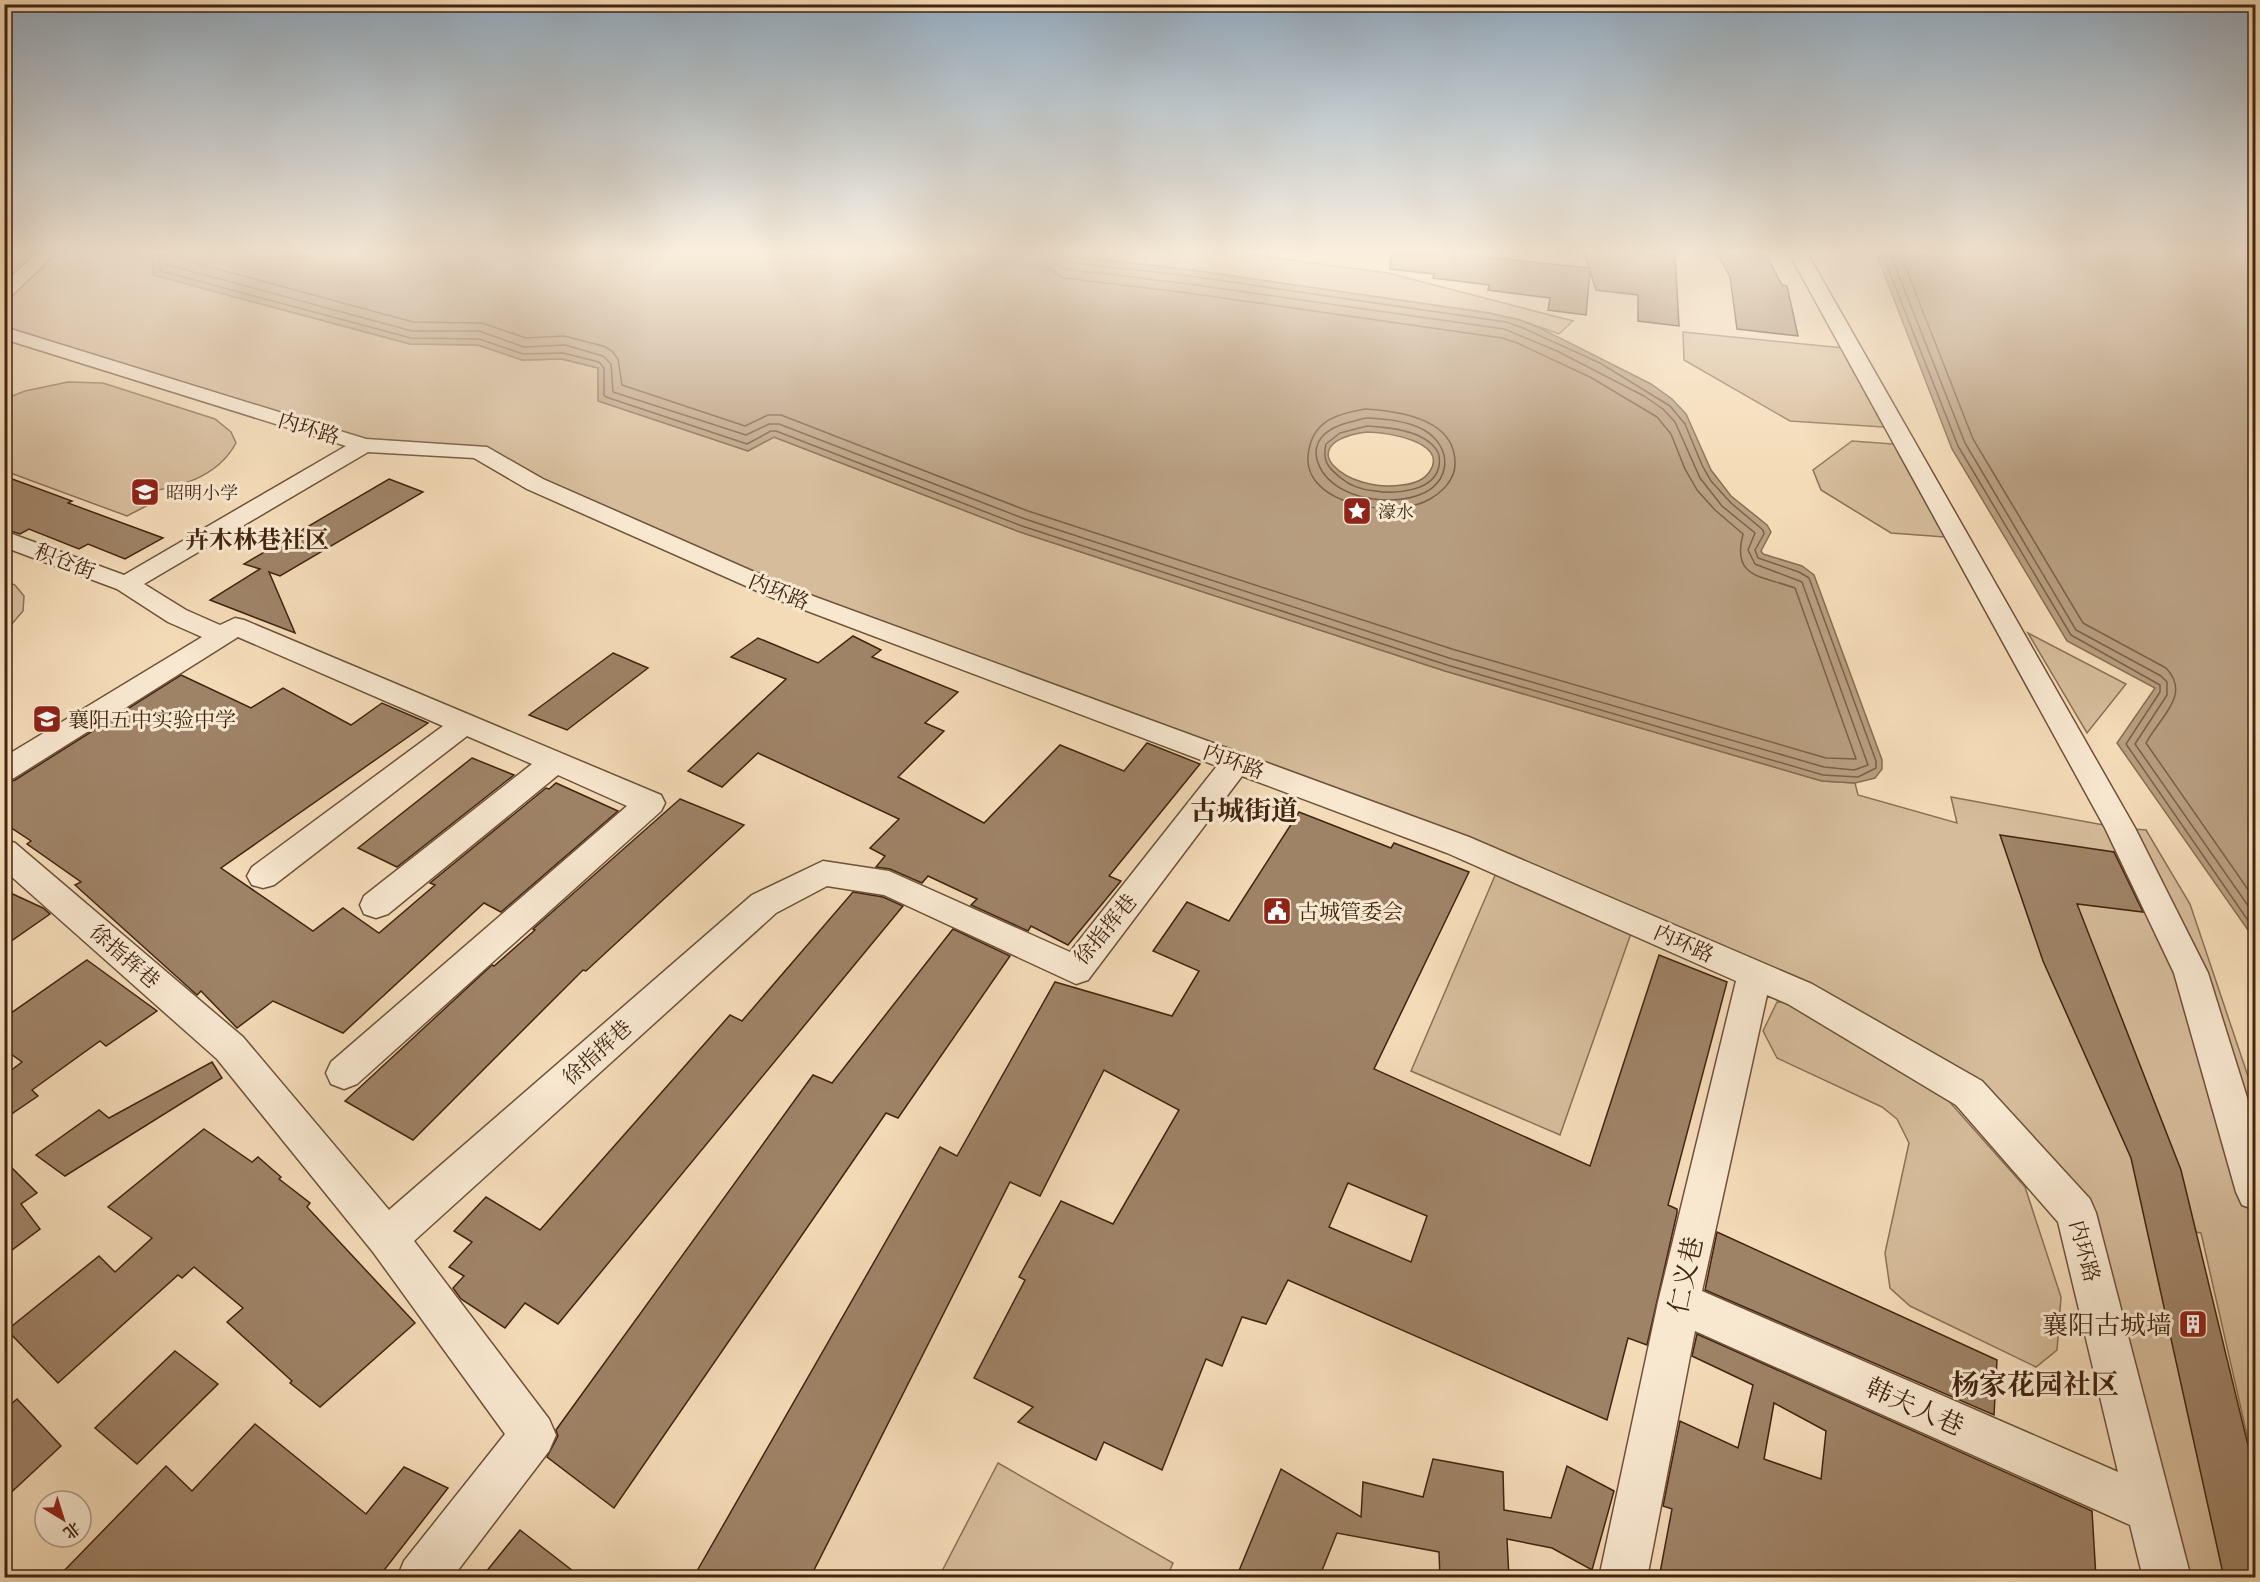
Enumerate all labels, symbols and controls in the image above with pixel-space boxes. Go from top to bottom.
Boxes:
street label: 内环路 [274,404,344,452]
school or university icon: 昭明小学 [129,476,161,508]
place label: 昭明小学 [166,479,238,506]
place icon: 濠水 [1341,495,1373,527]
place label: 濠水 [1378,498,1414,525]
district label: 卉木林巷社区 [185,522,329,557]
street label: 积仓街 [30,535,100,587]
street label: 内环路 [744,565,814,617]
school or university icon: 襄阳五中实验中学 [31,703,63,735]
place label: 襄阳五中实验中学 [68,704,236,735]
street label: 内环路 [1199,736,1269,786]
district label: 古城街道 [1190,790,1298,830]
street label: 徐指挥巷 [1066,887,1144,971]
public building icon: 古城管委会 [1261,895,1293,927]
place label: 古城管委会 [1298,896,1403,927]
street label: 内环路 [1649,916,1719,970]
street label: 徐指挥巷 [83,917,167,995]
street label: 徐指挥巷 [555,1012,639,1092]
street label: 内环路 [2062,1217,2108,1285]
street label: 仁义巷 [1658,1233,1712,1317]
place label: 襄阳古城墙 [2042,1305,2172,1344]
building icon: 襄阳古城墙 [2177,1308,2209,1340]
district label: 杨家花园社区 [1951,1363,2119,1404]
street label: 韩夫人巷 [1860,1367,1970,1445]
north arrow [33,1489,93,1549]
text: 北 [59,1516,86,1545]

